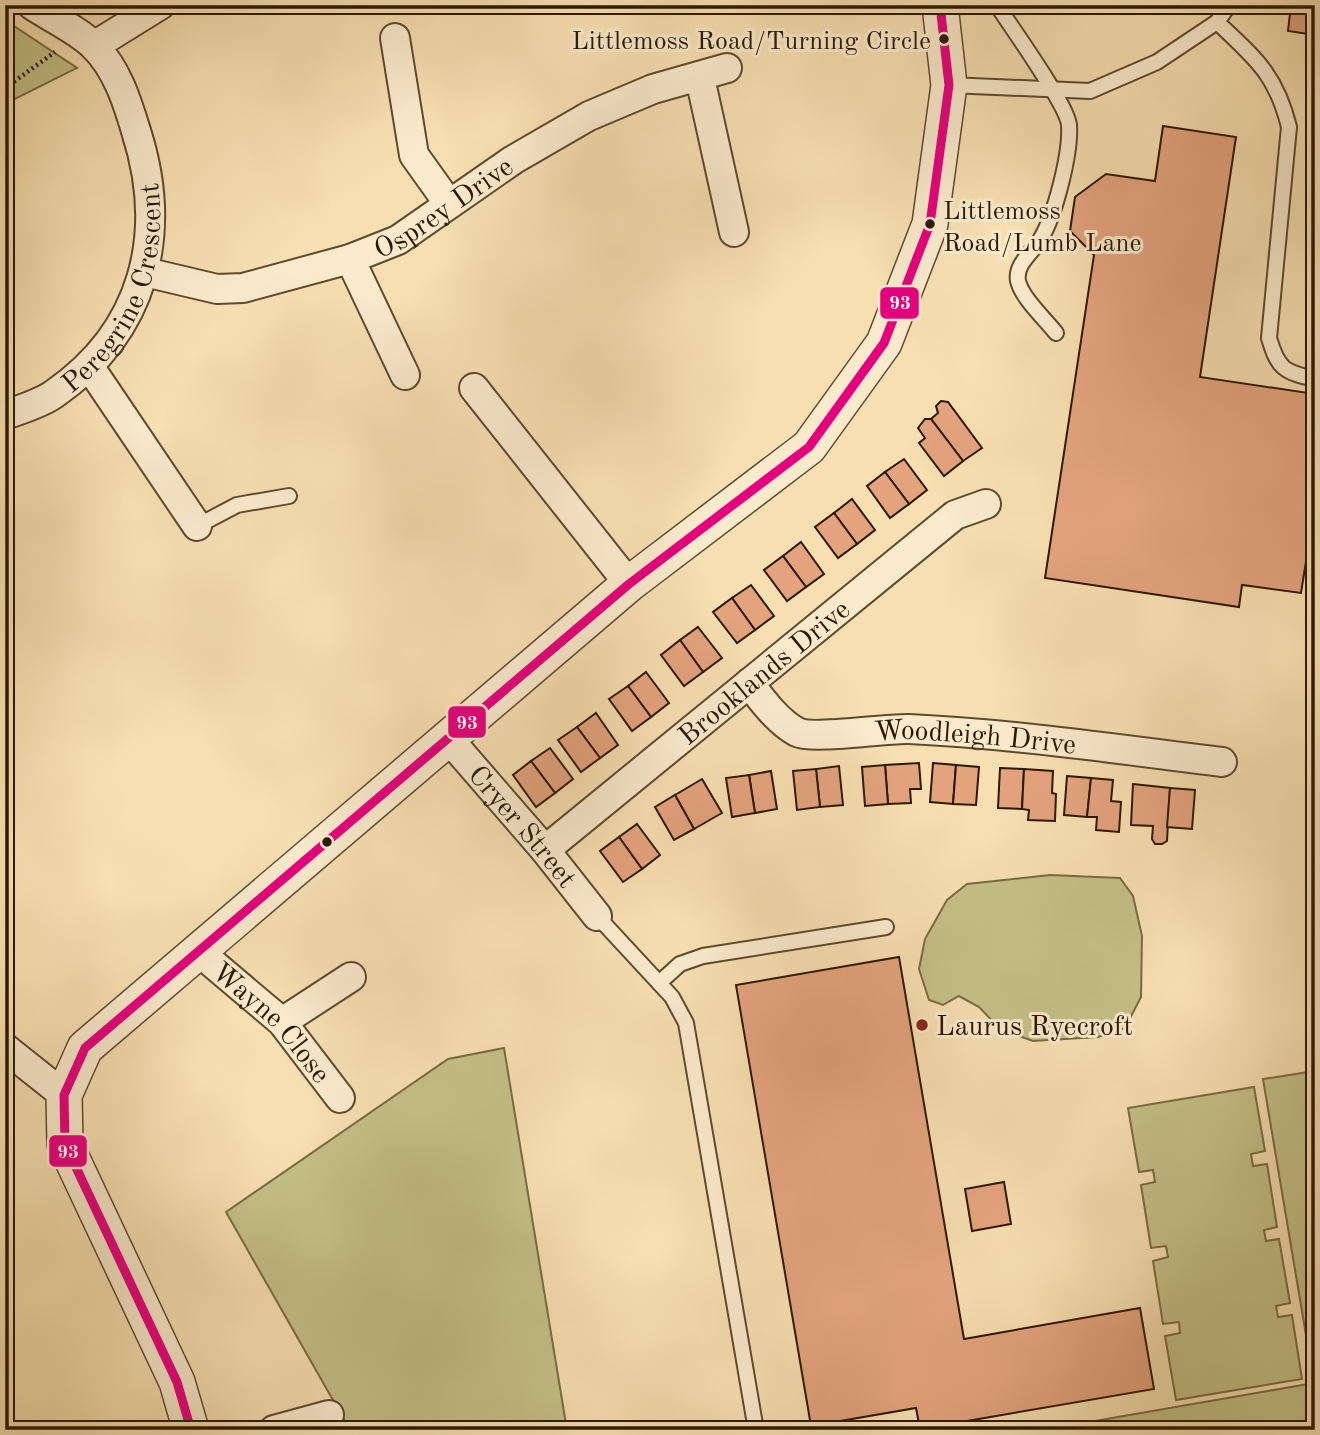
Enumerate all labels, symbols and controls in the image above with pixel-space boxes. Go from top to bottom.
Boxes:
place label: Littlemoss Road/Turning Circle [571,29,931,55]
marker: Littlemoss Road/Turning Circle [937,32,951,46]
street label: Osprey Drive [371,153,519,265]
street label: Peregrine Crescent [58,181,167,399]
place label: Littlemoss Road/Lumb Lane [943,199,1141,257]
marker: Littlemoss Road/Lumb Lane [923,217,937,231]
line badge: 93 [879,286,920,320]
text: 93 [889,295,911,314]
street label: Brooklands Drive [674,596,856,752]
line badge: 93 [447,705,487,739]
text: 93 [456,715,478,734]
street label: Woodleigh Drive [873,718,1078,761]
street label: Cryer Street [462,761,580,894]
unlabelled marker [320,835,334,849]
street label: Wayne Close [206,958,334,1089]
place label: Laurus Ryecroft [936,1014,1133,1042]
marker: Laurus Ryecroft [914,1017,930,1033]
line badge: 93 [48,1134,88,1168]
text: 93 [57,1144,79,1163]

